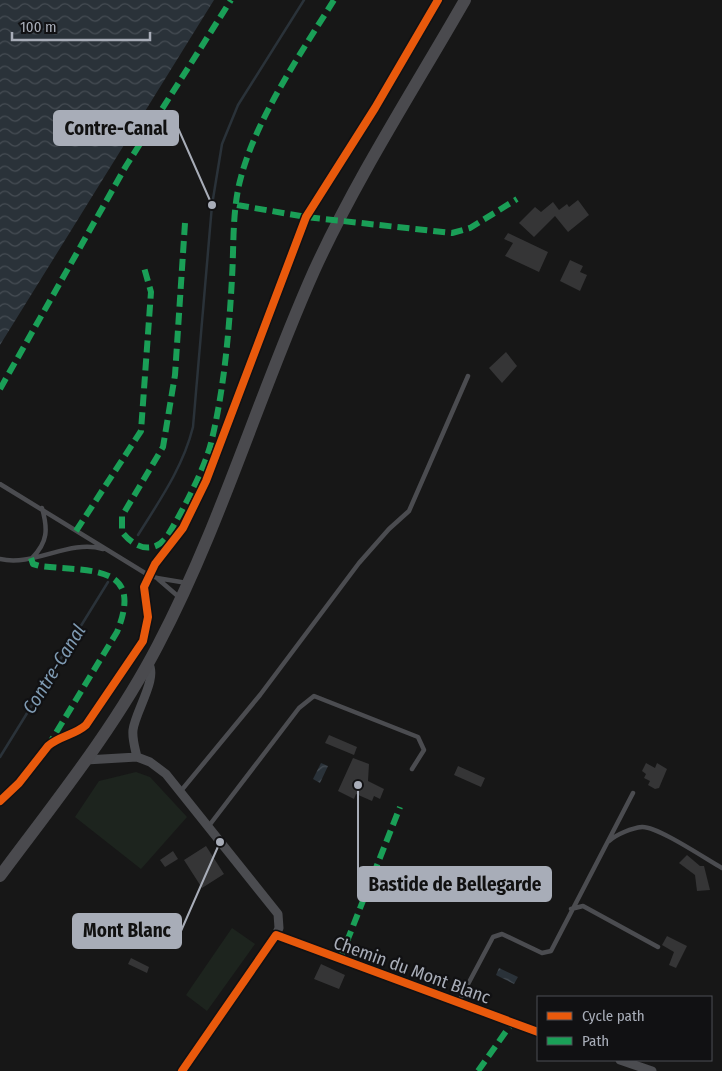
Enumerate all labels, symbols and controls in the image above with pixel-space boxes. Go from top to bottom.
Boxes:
scale bar [12,10,150,42]
text: 100 m [20,18,57,36]
callout: Contre-Canal [54,111,178,145]
text: Contre-Canal [64,117,168,140]
water label: Contre-Canal [18,620,90,718]
callout: Bastide de Bellegarde [358,867,551,901]
text: Bastide de Bellegarde [369,873,542,896]
callout: Mont Blanc [73,914,181,948]
text: Mont Blanc [83,919,172,942]
street label: Chemin du Mont Blanc [331,931,494,1009]
legend [537,996,712,1061]
text: Cycle path [582,1007,645,1025]
text: Path [582,1032,609,1050]

